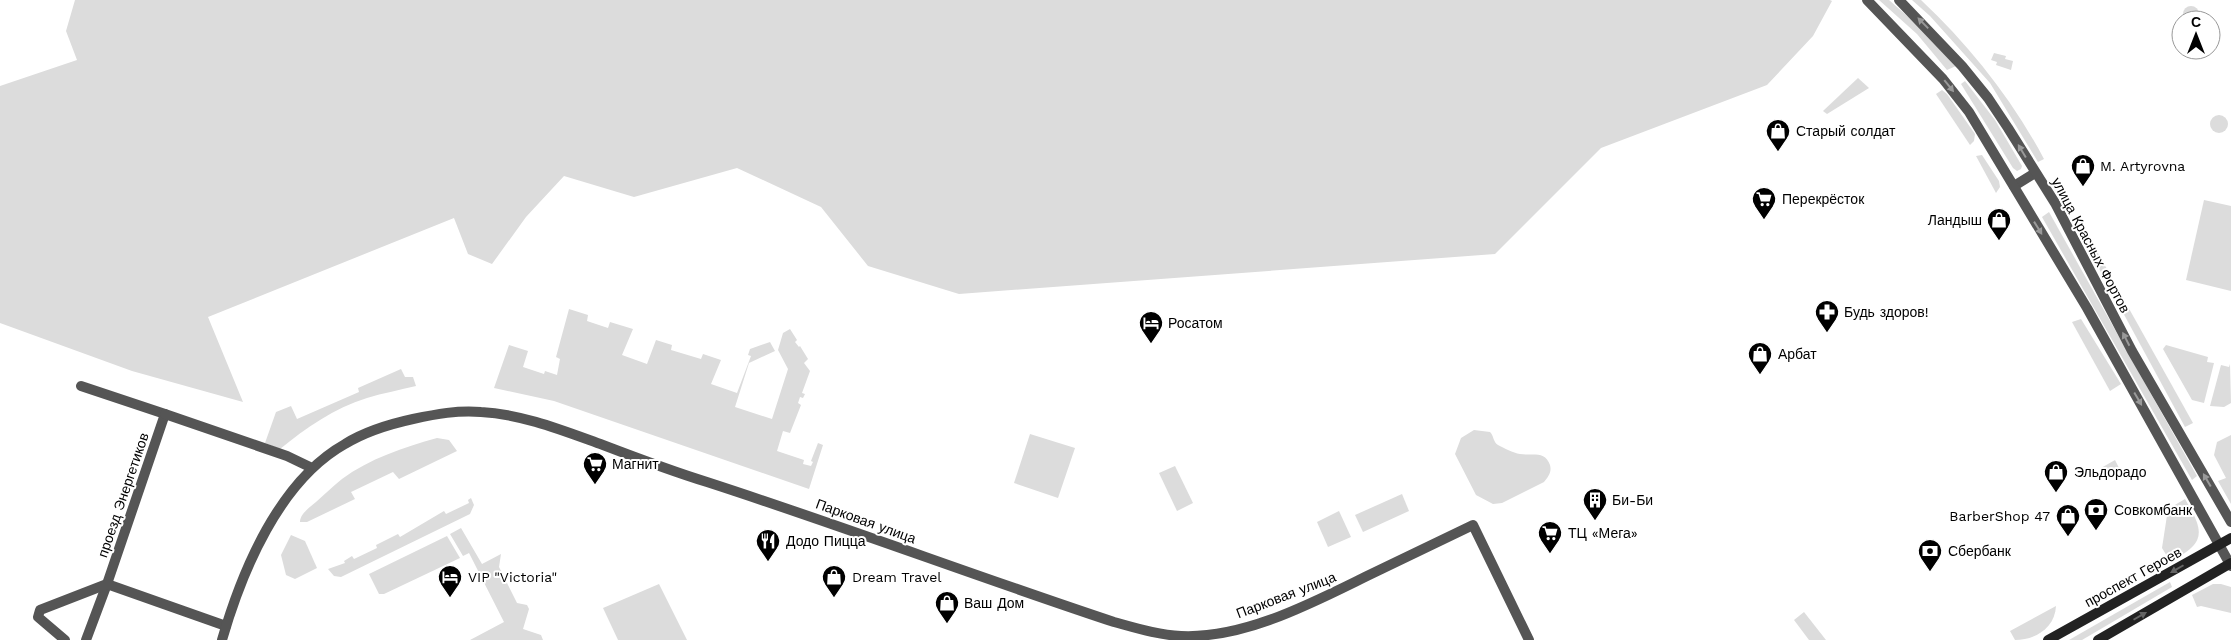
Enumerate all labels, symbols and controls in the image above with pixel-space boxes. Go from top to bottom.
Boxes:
north arrow [2171,10,2221,60]
text: С [2191,14,2201,30]
one-way arrow [1917,18,1929,30]
one-way arrow [1943,79,1954,92]
shop icon: Старый солдат [1765,118,1791,152]
place label: Старый солдат [1796,123,1896,139]
one-way arrow [2017,145,2026,158]
shop icon: M. Artyrovna [2070,153,2096,187]
place label: M. Artyrovna [2100,158,2185,174]
street label: улица Красных Фортов [2049,175,2133,315]
supermarket icon: Перекрёсток [1751,186,1777,220]
place label: Перекрёсток [1782,191,1865,207]
shop icon: Ландыш [1986,207,2012,241]
place label: Ландыш [1928,212,1982,228]
one-way arrow [2034,222,2043,235]
pharmacy icon: Будь здоров! [1814,299,1840,333]
place label: Будь здоров! [1844,304,1929,320]
hotel icon: Росатом [1138,310,1164,344]
place label: Росатом [1168,315,1223,331]
one-way arrow [2122,332,2130,347]
shop icon: Арбат [1747,341,1773,375]
place label: Арбат [1778,346,1817,362]
one-way arrow [2134,391,2142,406]
street label: проезд Энергетиков [94,431,152,559]
supermarket icon: Магнит [582,451,608,485]
place label: Магнит [612,456,659,472]
shop icon: Эльдорадо [2043,459,2069,493]
place label: Эльдорадо [2074,464,2147,480]
one-way arrow [2202,474,2211,487]
building icon: Би-Би [1582,487,1608,521]
place label: Би-Би [1612,492,1653,508]
street label: Парковая улица [814,495,919,547]
bank icon: Совкомбанк [2083,497,2109,531]
place label: Совкомбанк [2114,502,2193,518]
shop icon: BarberShop 47 [2055,503,2081,537]
place label: BarberShop 47 [1949,508,2050,524]
supermarket icon: ТЦ «Мега» [1537,520,1563,554]
place label: ТЦ «Мега» [1568,525,1638,541]
restaurant icon: Додо Пицца [755,528,781,562]
place label: Додо Пицца [786,533,866,549]
bank icon: Сбербанк [1917,538,1943,572]
place label: Сбербанк [1948,543,2012,559]
street label: проспект Героев [2082,544,2184,610]
hotel icon: VIP "Victoria" [437,564,463,598]
shop icon: Dream Travel [821,564,847,598]
one-way arrow [2170,564,2183,573]
place label: VIP "Victoria" [468,569,557,585]
place label: Dream Travel [852,569,942,585]
street label: Парковая улица [1234,569,1338,621]
shop icon: Ваш Дом [934,590,960,624]
place label: Ваш Дом [964,595,1024,611]
one-way arrow [2134,611,2147,620]

